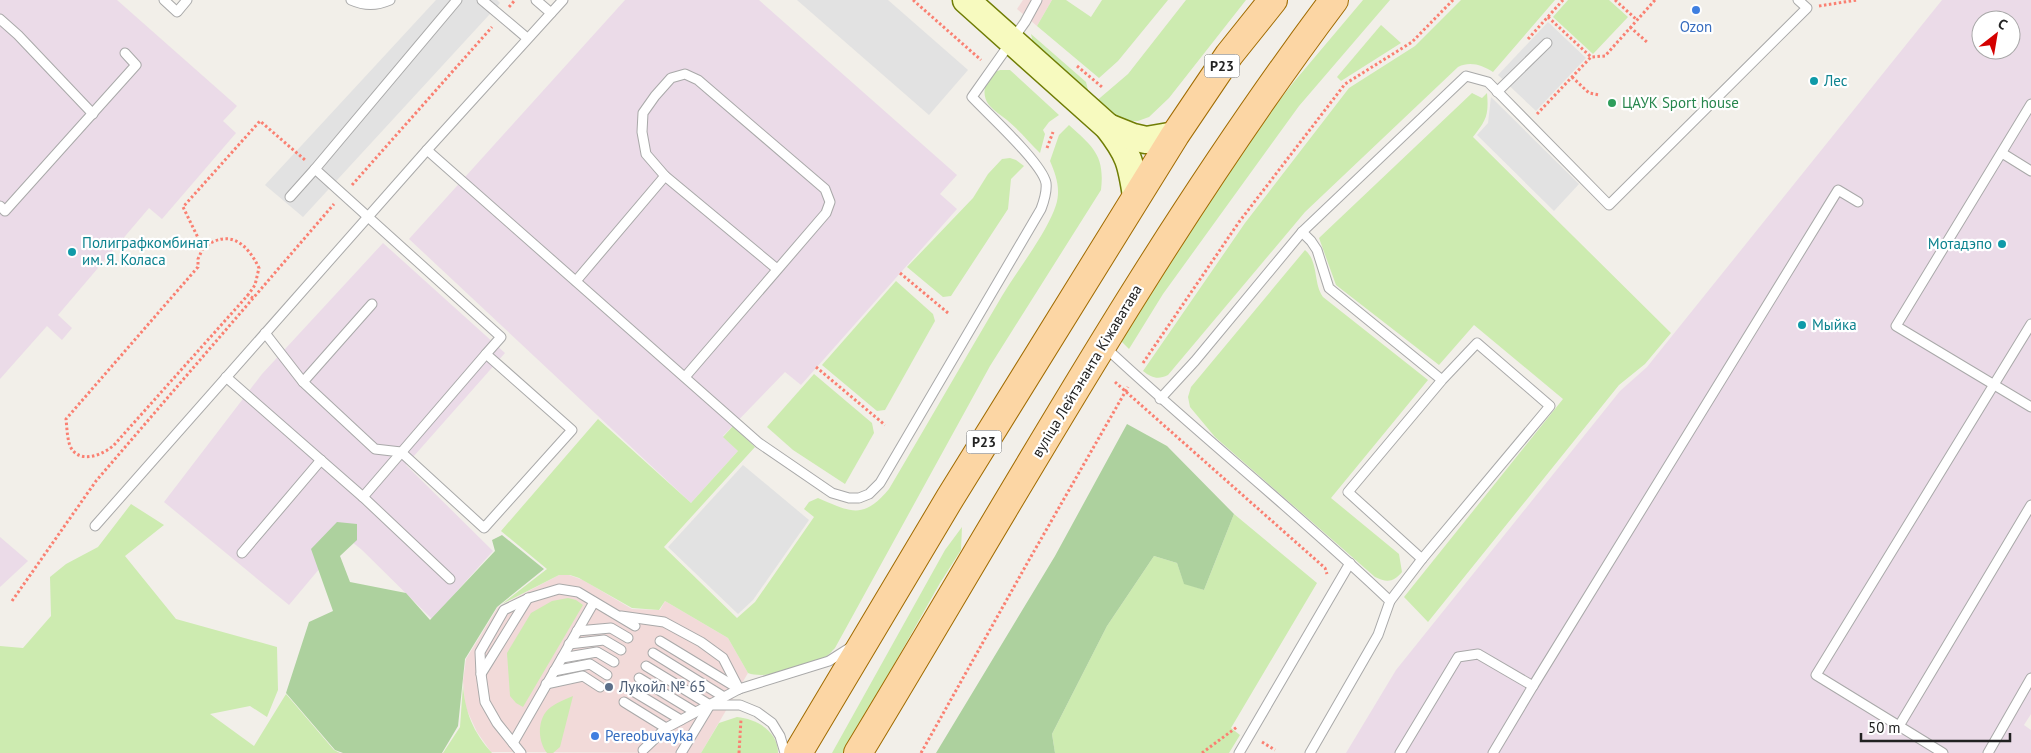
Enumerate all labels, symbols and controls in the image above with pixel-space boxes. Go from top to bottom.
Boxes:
marker: Ozon [1690,4,1702,16]
north arrow [1971,10,2021,60]
text: С [1995,14,2011,34]
place label: Ozon [1680,17,1712,36]
road number: Р23 [1204,54,1240,78]
place label: Лес [1823,71,1848,90]
marker: Лес [1808,75,1820,87]
place label: ЦАУК Sport house [1622,93,1739,112]
marker: ЦАУК Sport house [1606,97,1618,109]
place label: Полиграфкомбинат им. Я. Коласа [82,233,209,269]
place label: Мотадэпо [1928,234,1992,253]
marker: Мотадэпо [1996,238,2008,250]
marker: Полиграфкомбинат им. Я. Коласа [66,246,78,258]
street label: вуліца Лейтэнанта Кіжаватава [1027,281,1146,461]
place label: Мыйка [1812,315,1857,334]
marker: Мыйка [1796,319,1808,331]
road number: Р23 [966,431,1002,454]
place label: Лукойл № 65 [618,677,706,696]
marker: Лукойл № 65 [603,681,615,693]
scale bar [1861,710,2010,742]
text: 50 m [1868,718,1901,737]
place label: Pereobuvayka [605,726,694,745]
marker: Pereobuvayka [589,730,601,742]

